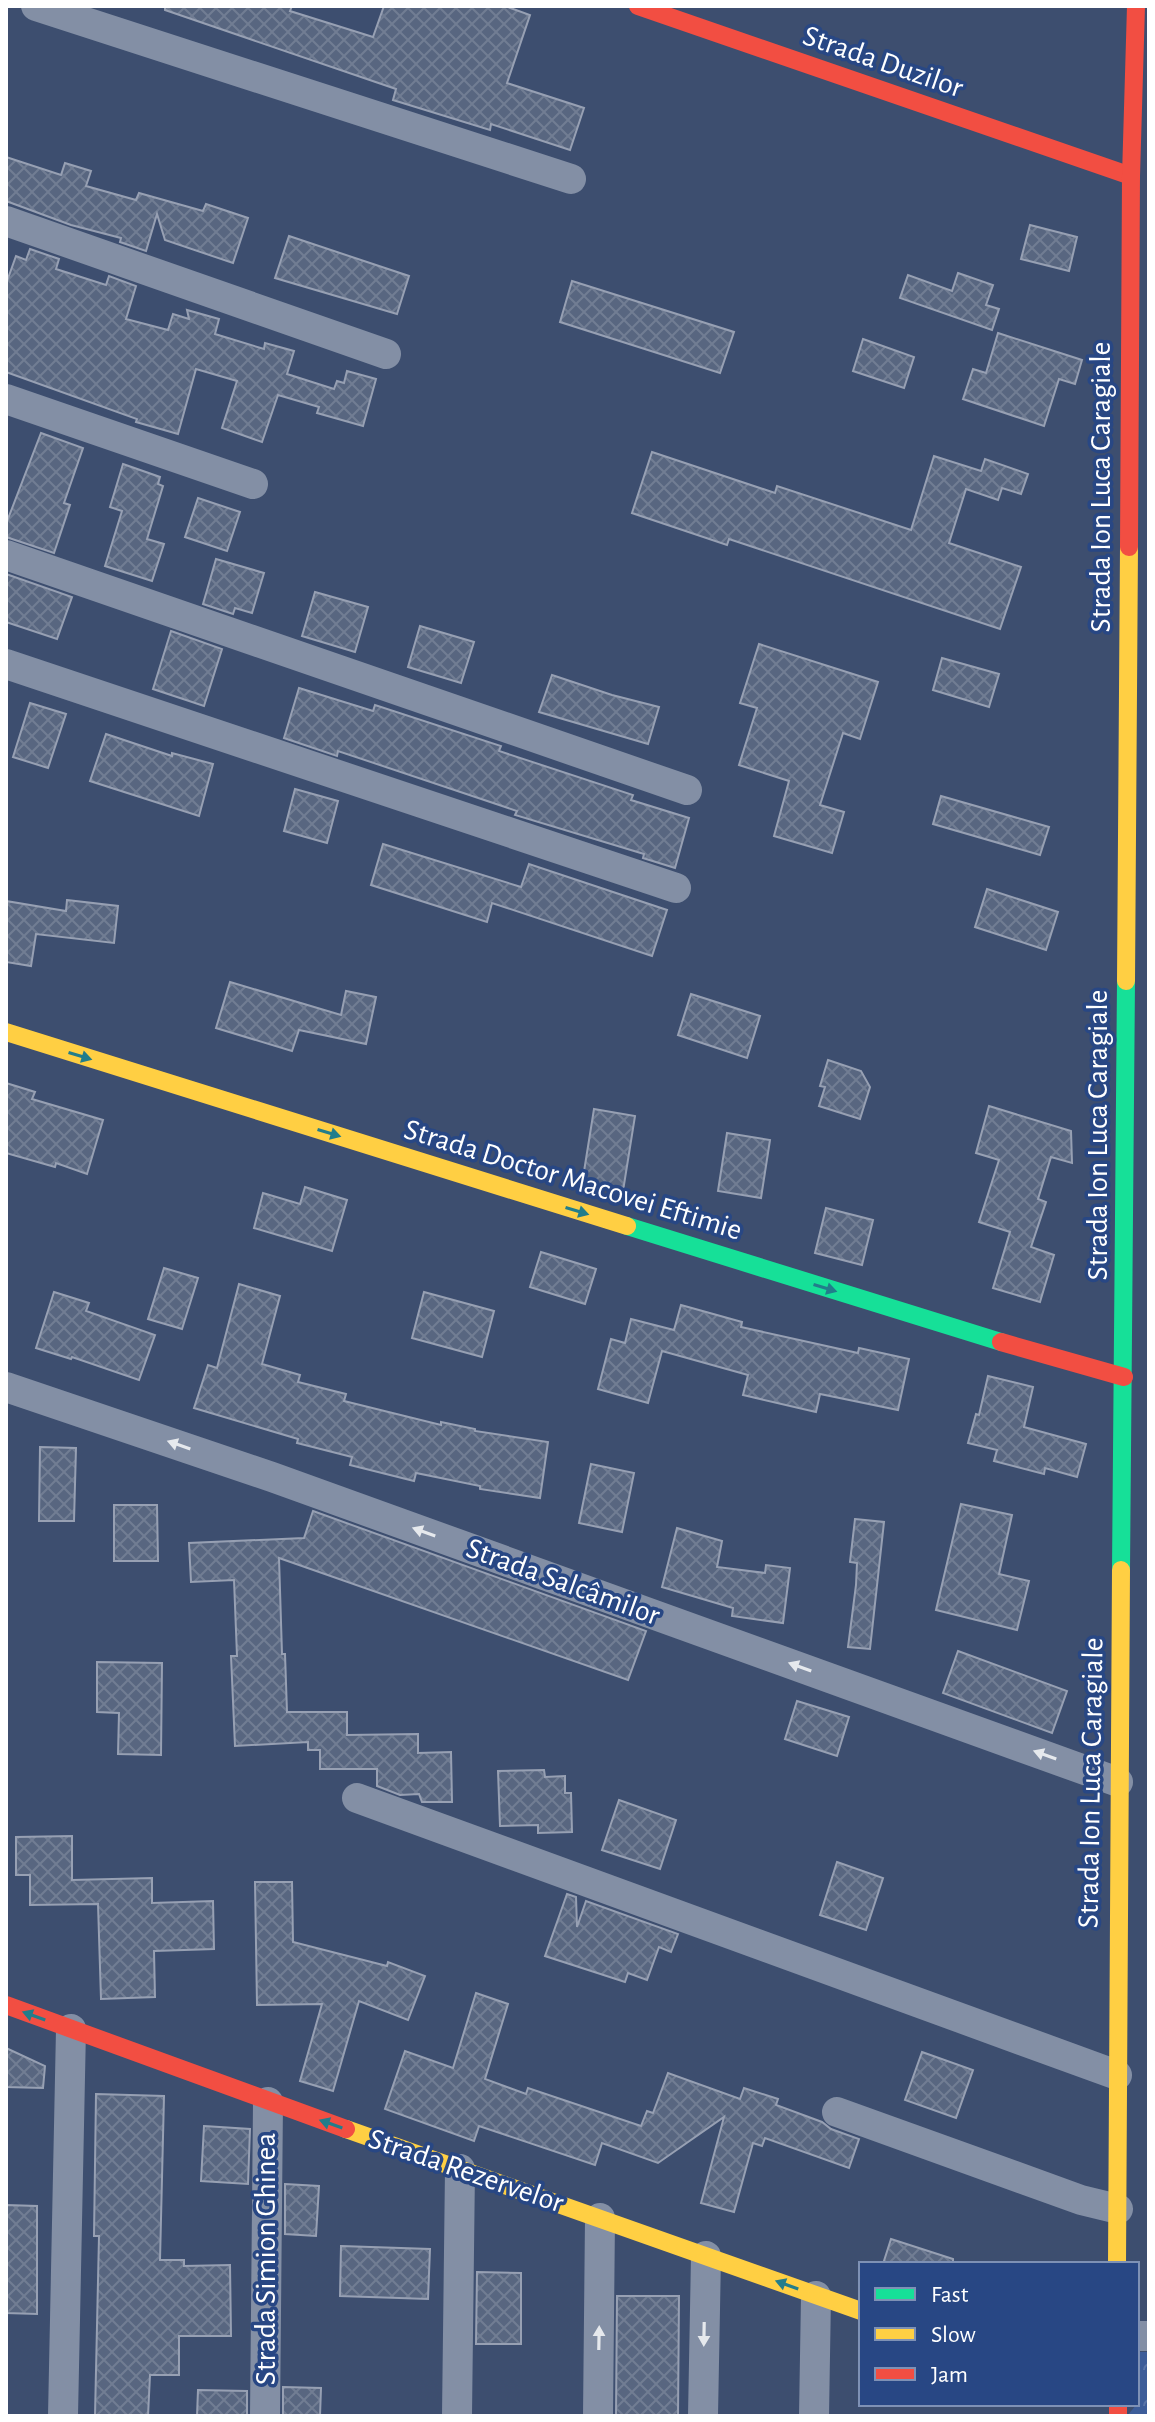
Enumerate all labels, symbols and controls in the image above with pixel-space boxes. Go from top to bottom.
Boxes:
street label: Strada Duzilor [799,21,967,103]
street label: Strada Ion Luca Caragiale [1086,342,1116,632]
street label: Strada Ion Luca Caragiale [1083,990,1113,1280]
one-way arrow [69,1050,93,1062]
street label: Strada Doctor Macovei Eftimie [400,1114,746,1246]
one-way arrow [317,1127,341,1140]
one-way arrow [565,1205,589,1218]
one-way arrow [813,1283,837,1295]
one-way arrow [166,1439,190,1451]
one-way arrow [412,1525,436,1538]
street label: Strada Salcâmilor [462,1533,664,1631]
street label: Strada Ion Luca Caragiale [1073,1637,1109,1929]
one-way arrow [788,1661,812,1673]
one-way arrow [1033,1749,1057,1761]
one-way arrow [22,2009,46,2021]
one-way arrow [319,2117,343,2129]
street label: Strada Rezervelor [365,2124,568,2219]
street label: Strada Simion Ghinea [251,2133,281,2385]
legend [859,2262,1139,2406]
one-way arrow [775,2279,799,2291]
text: Fast [931,2283,969,2307]
one-way arrow [698,2322,711,2347]
text: Slow [931,2323,976,2347]
one-way arrow [593,2325,605,2350]
text: Jam [931,2363,968,2387]

